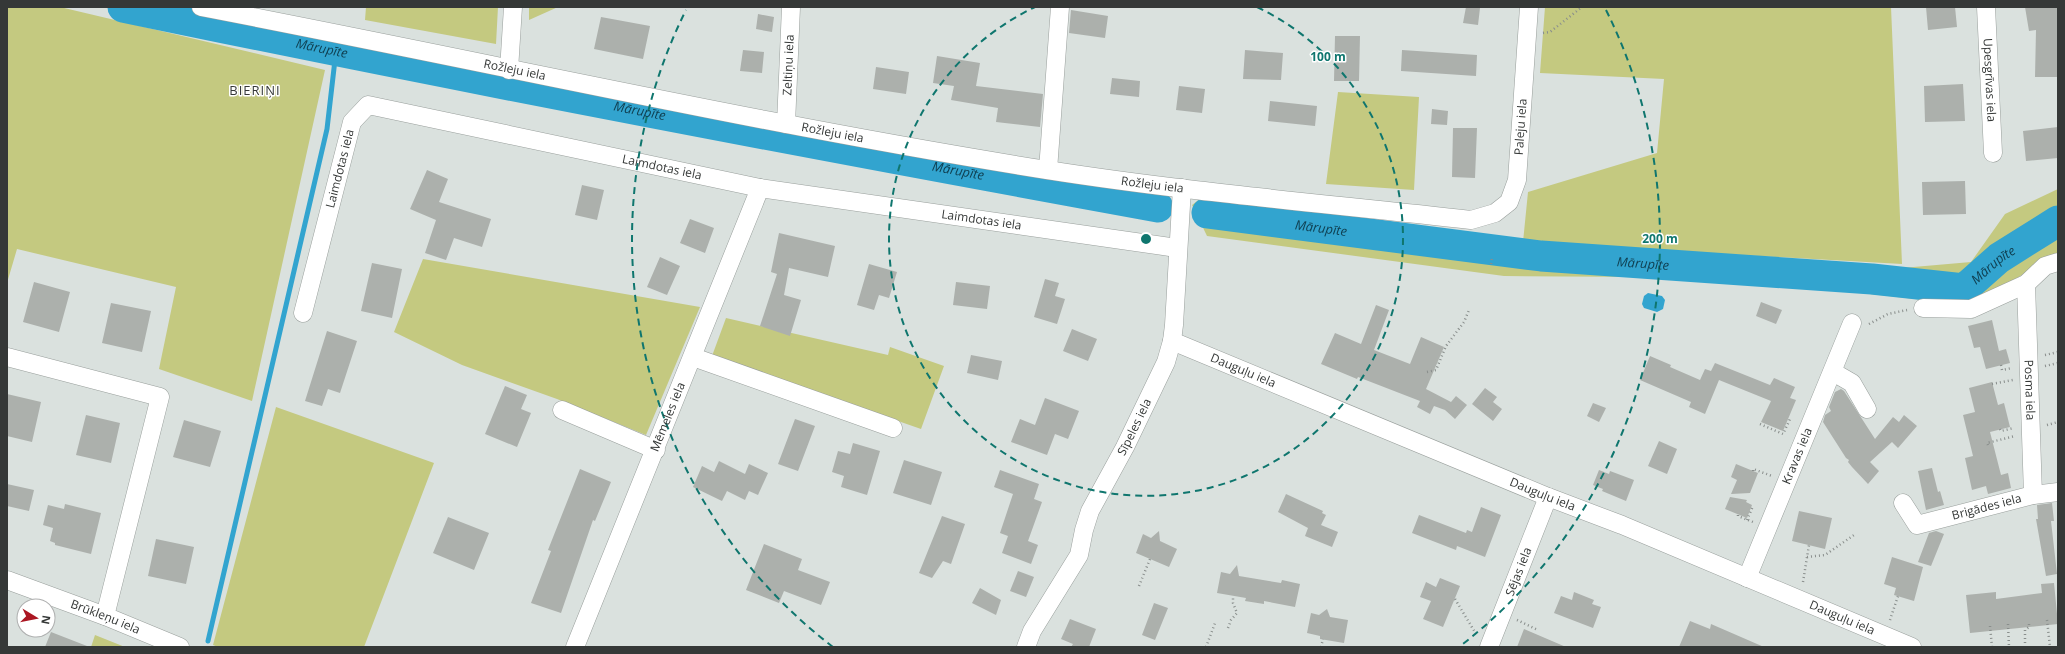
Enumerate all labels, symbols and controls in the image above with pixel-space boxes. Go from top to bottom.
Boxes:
water label: Mārupīte [294,34,350,62]
street label: Zeltiņu iela [778,34,798,96]
street label: Upesgrīvas iela [1979,38,2000,122]
text: 100 m [1310,48,1346,65]
street label: Rožleju iela [482,55,547,84]
district label: BIERIŅI [229,81,281,99]
water label: Mārupīte [612,97,668,124]
street label: Paleju iela [1510,98,1531,156]
street label: Rožleju iela [800,118,865,146]
street label: Laimdotas iela [321,127,358,210]
street label: Laimdotas iela [621,150,703,183]
water label: Mārupīte [931,157,986,184]
street label: Rožleju iela [1120,172,1185,197]
street label: Laimdotas iela [940,205,1023,234]
water label: Mārupīte [1294,215,1349,240]
text: 200 m [1642,230,1678,247]
centre of rings [1139,232,1153,246]
water label: Mārupīte [1967,241,2019,288]
water label: Mārupīte [1616,252,1670,274]
street label: Dauguļu iela [1208,349,1279,391]
street label: Posma iela [2021,359,2040,420]
street label: Mēmeles iela [646,380,689,454]
street label: Sīpeles iela [1113,395,1155,458]
street label: Kravas iela [1778,425,1816,487]
street label: Dauguļu iela [1507,473,1578,515]
street label: Brigādes iela [1950,489,2023,524]
street label: Sējas iela [1501,544,1535,598]
street label: Brūkleņu iela [68,595,143,638]
street label: Dauguļu iela [1807,596,1878,638]
north arrow [16,598,56,638]
text: N [38,614,55,626]

